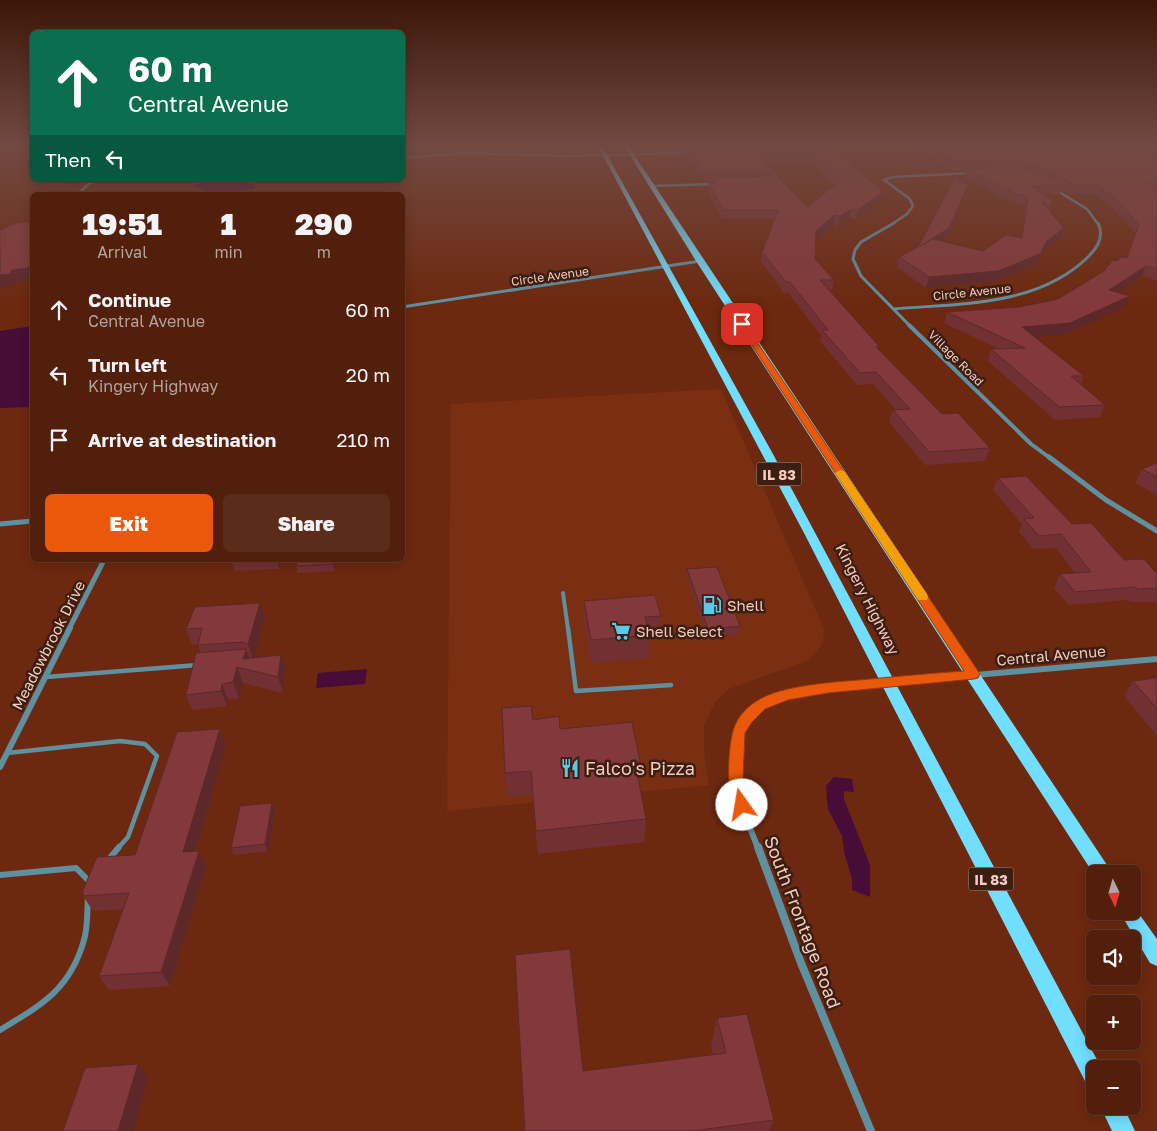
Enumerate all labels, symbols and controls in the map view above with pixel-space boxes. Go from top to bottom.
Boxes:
text: 60 m [128,48,212,90]
icon: ahead [45,50,110,115]
text: Central Avenue [128,90,289,117]
icon: left [101,145,129,173]
text: Then [45,148,91,171]
text: 19:51 [82,206,162,242]
text: 1 [221,206,236,242]
text: 290 [295,206,353,242]
text: Arrival [97,242,147,262]
text: min [214,242,243,262]
text: m [317,242,331,262]
street label: Circle Avenue [510,263,590,289]
street label: Circle Avenue [932,280,1012,304]
text: Continue [88,288,171,311]
icon: ahead [45,296,73,324]
text: 60 m [345,298,390,321]
pin [721,303,763,345]
icon: arrive [728,310,756,338]
text: Central Avenue [88,311,205,331]
street label: Village Road [925,327,987,389]
text: Turn left [88,353,167,376]
icon: left [45,361,73,389]
text: 20 m [346,363,390,386]
text: Kingery Highway [88,376,218,396]
icon: arrive [45,426,73,454]
text: Arrive at destination [88,428,276,451]
text: 210 m [336,428,390,451]
road number: IL 83 [756,462,802,486]
button: Exit [45,494,213,552]
button: Share [223,494,390,552]
street label: Kingery Highway [832,541,904,658]
street label: Meadowbrook Drive [8,577,89,713]
fuel station icon: Shell [701,594,723,616]
place label: Shell [727,596,764,614]
supermarket icon: Shell Select [610,620,632,642]
place label: Shell Select [636,622,723,640]
street label: Central Avenue [996,641,1107,669]
restaurant icon: Falco's Pizza [559,757,581,779]
place label: Falco's Pizza [585,757,695,779]
position arrow [715,778,767,830]
street label: South Frontage Road [760,833,846,1011]
north arrow [1086,865,1141,920]
map controls [1086,865,1141,1115]
road number: IL 83 [968,868,1014,891]
button: sound [1086,930,1141,985]
button: + [1086,995,1141,1050]
button: − [1086,1060,1141,1115]

